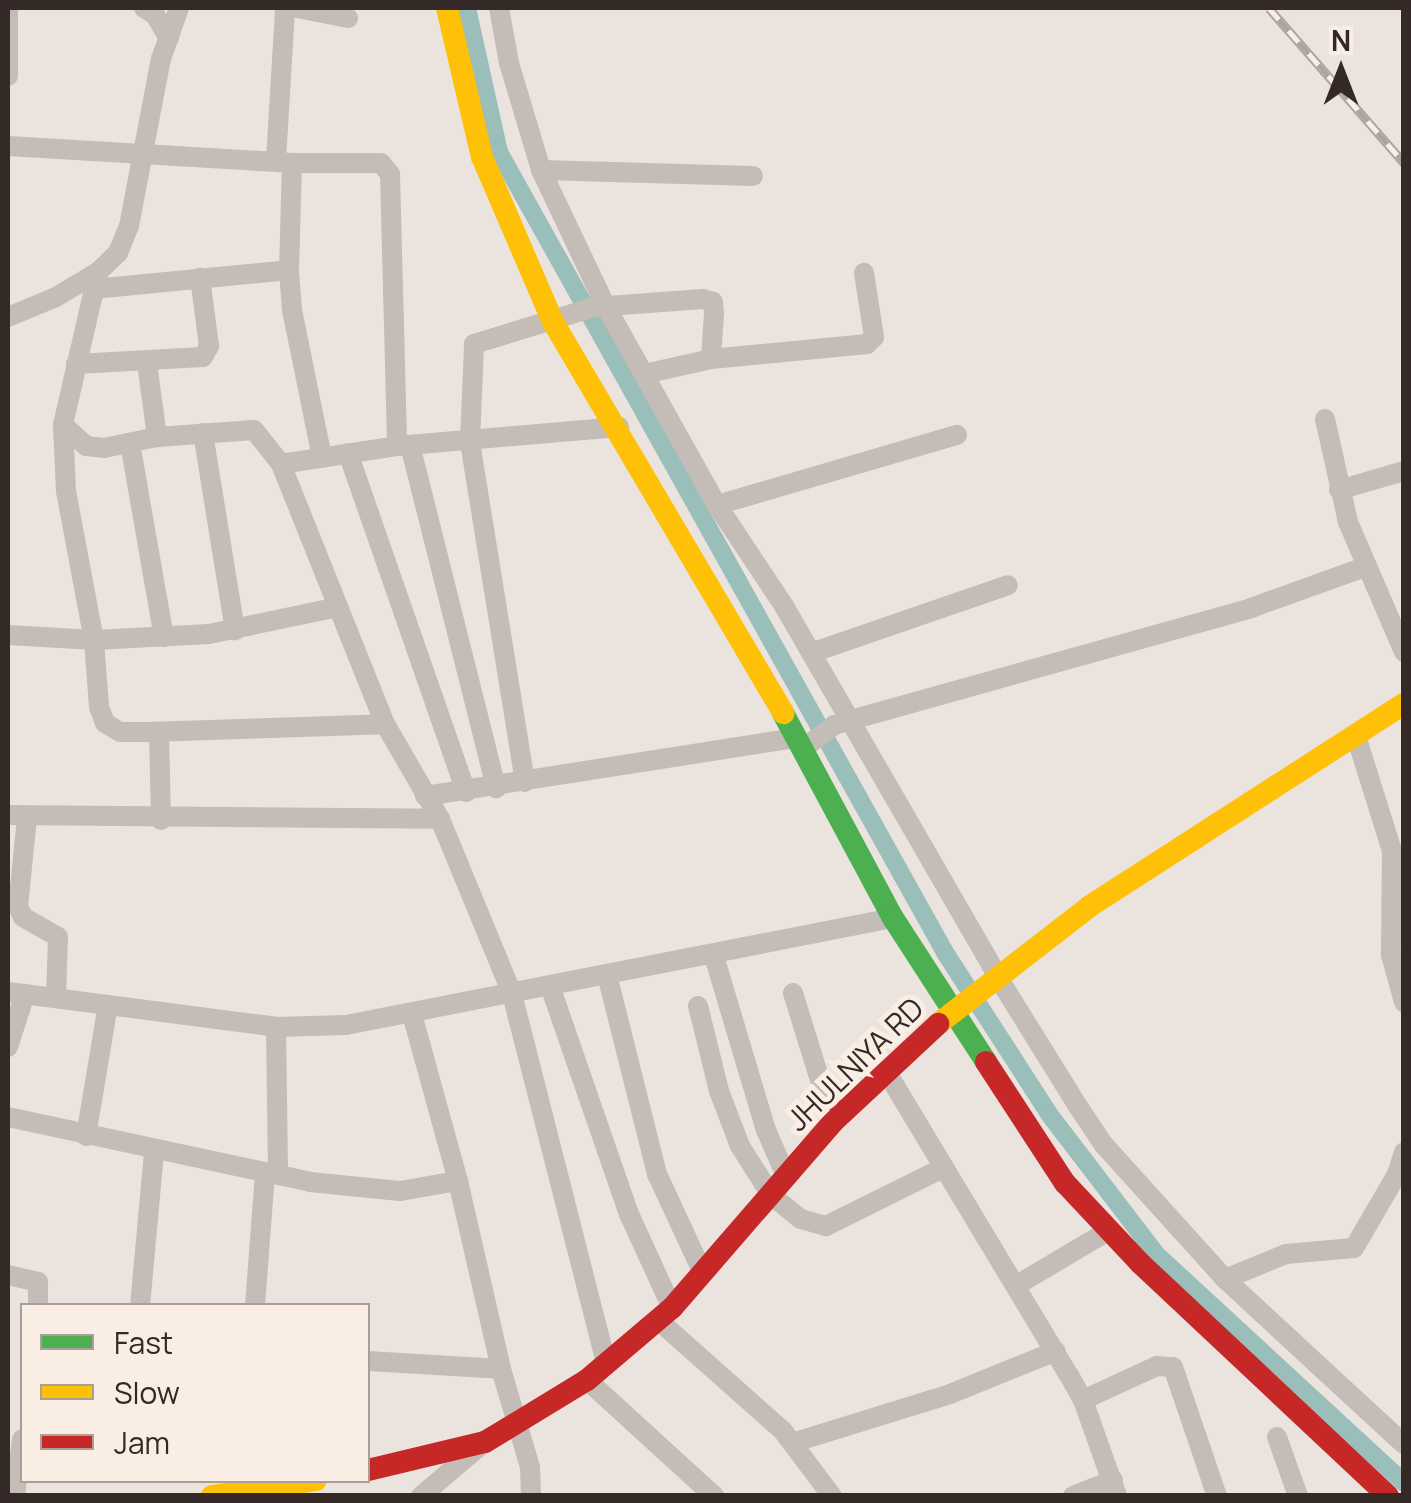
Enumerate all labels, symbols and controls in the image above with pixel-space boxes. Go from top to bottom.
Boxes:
north arrow [1291,20,1391,120]
text: N [1331,21,1351,59]
street label: JHULNIYA RD [779,990,931,1138]
legend [20,1303,370,1483]
text: Fast [114,1322,173,1363]
text: Slow [114,1372,180,1413]
text: Jam [114,1422,170,1463]

